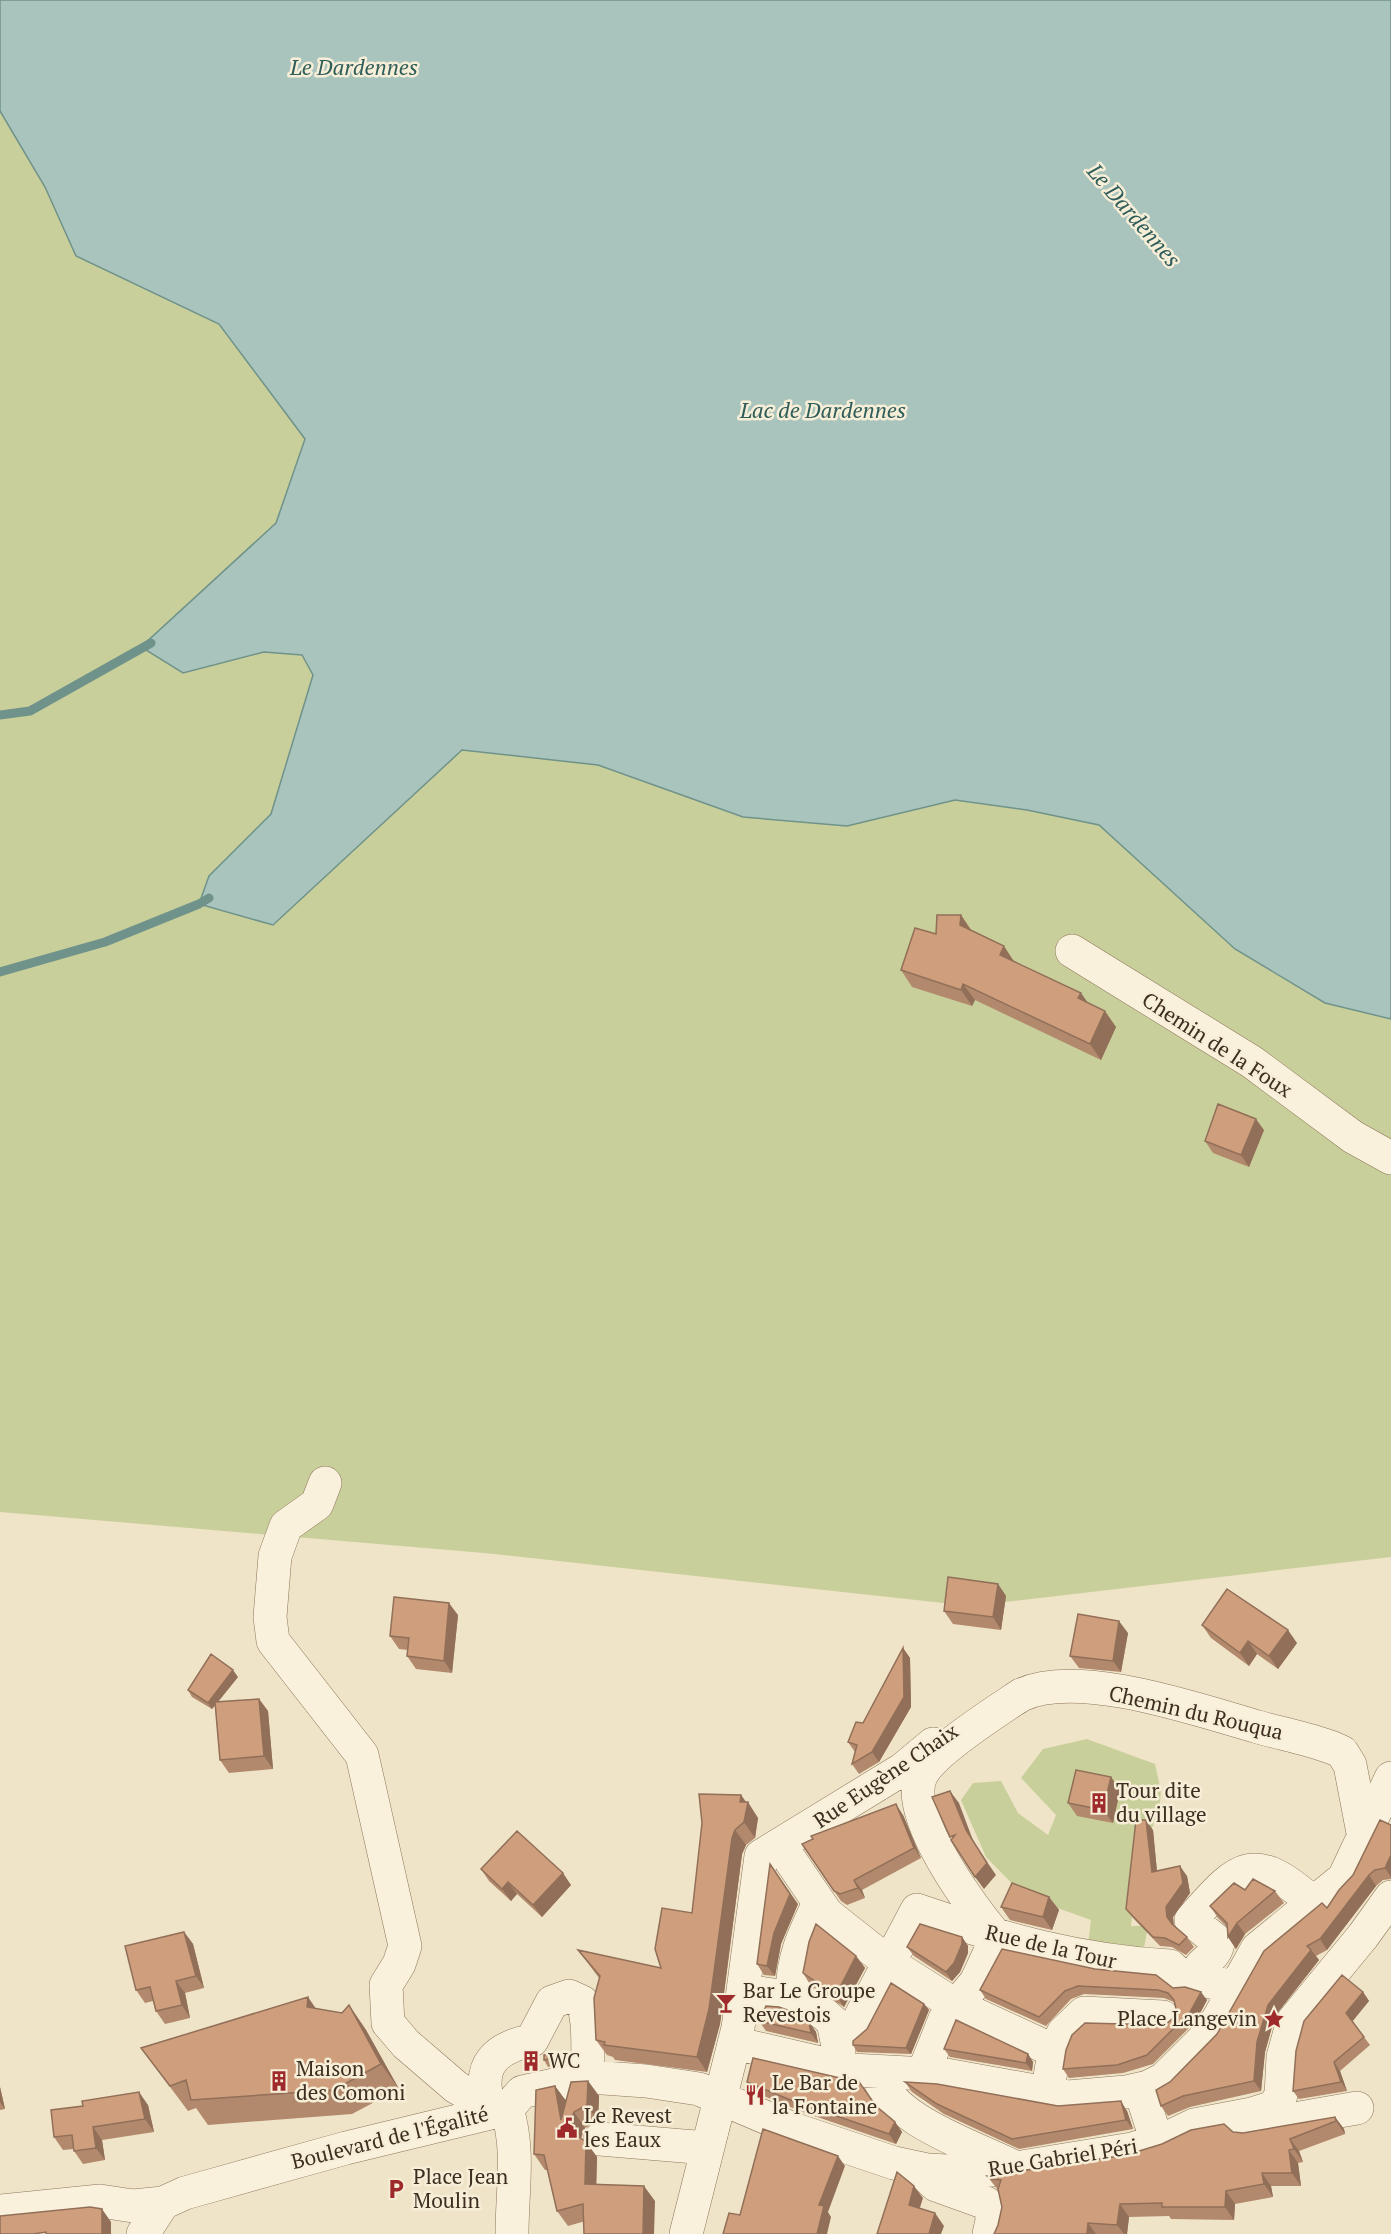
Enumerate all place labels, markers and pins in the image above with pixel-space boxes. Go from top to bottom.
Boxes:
place label: Tour dite du village [1116,1776,1207,1828]
building icon: Tour dite du village [1087,1791,1111,1815]
place label: Bar Le Groupe Revestois [743,1976,876,2028]
bar icon: Bar Le Groupe Revestois [714,1991,738,2015]
place label: Place Langevin [1117,2004,1258,2032]
place icon: Place Langevin [1262,2007,1286,2031]
place label: WC [548,2046,580,2074]
building icon: WC [519,2049,543,2073]
place label: Maison des Comoni [296,2054,406,2106]
place label: Le Bar de la Fontaine [772,2068,877,2120]
building icon: Maison des Comoni [267,2069,291,2093]
restaurant icon: Le Bar de la Fontaine [743,2083,767,2107]
place label: Le Revest les Eaux [584,2101,672,2153]
public building icon: Le Revest les Eaux [555,2116,579,2140]
place label: Place Jean Moulin [413,2162,509,2214]
parking icon: Place Jean Moulin [384,2177,408,2201]

